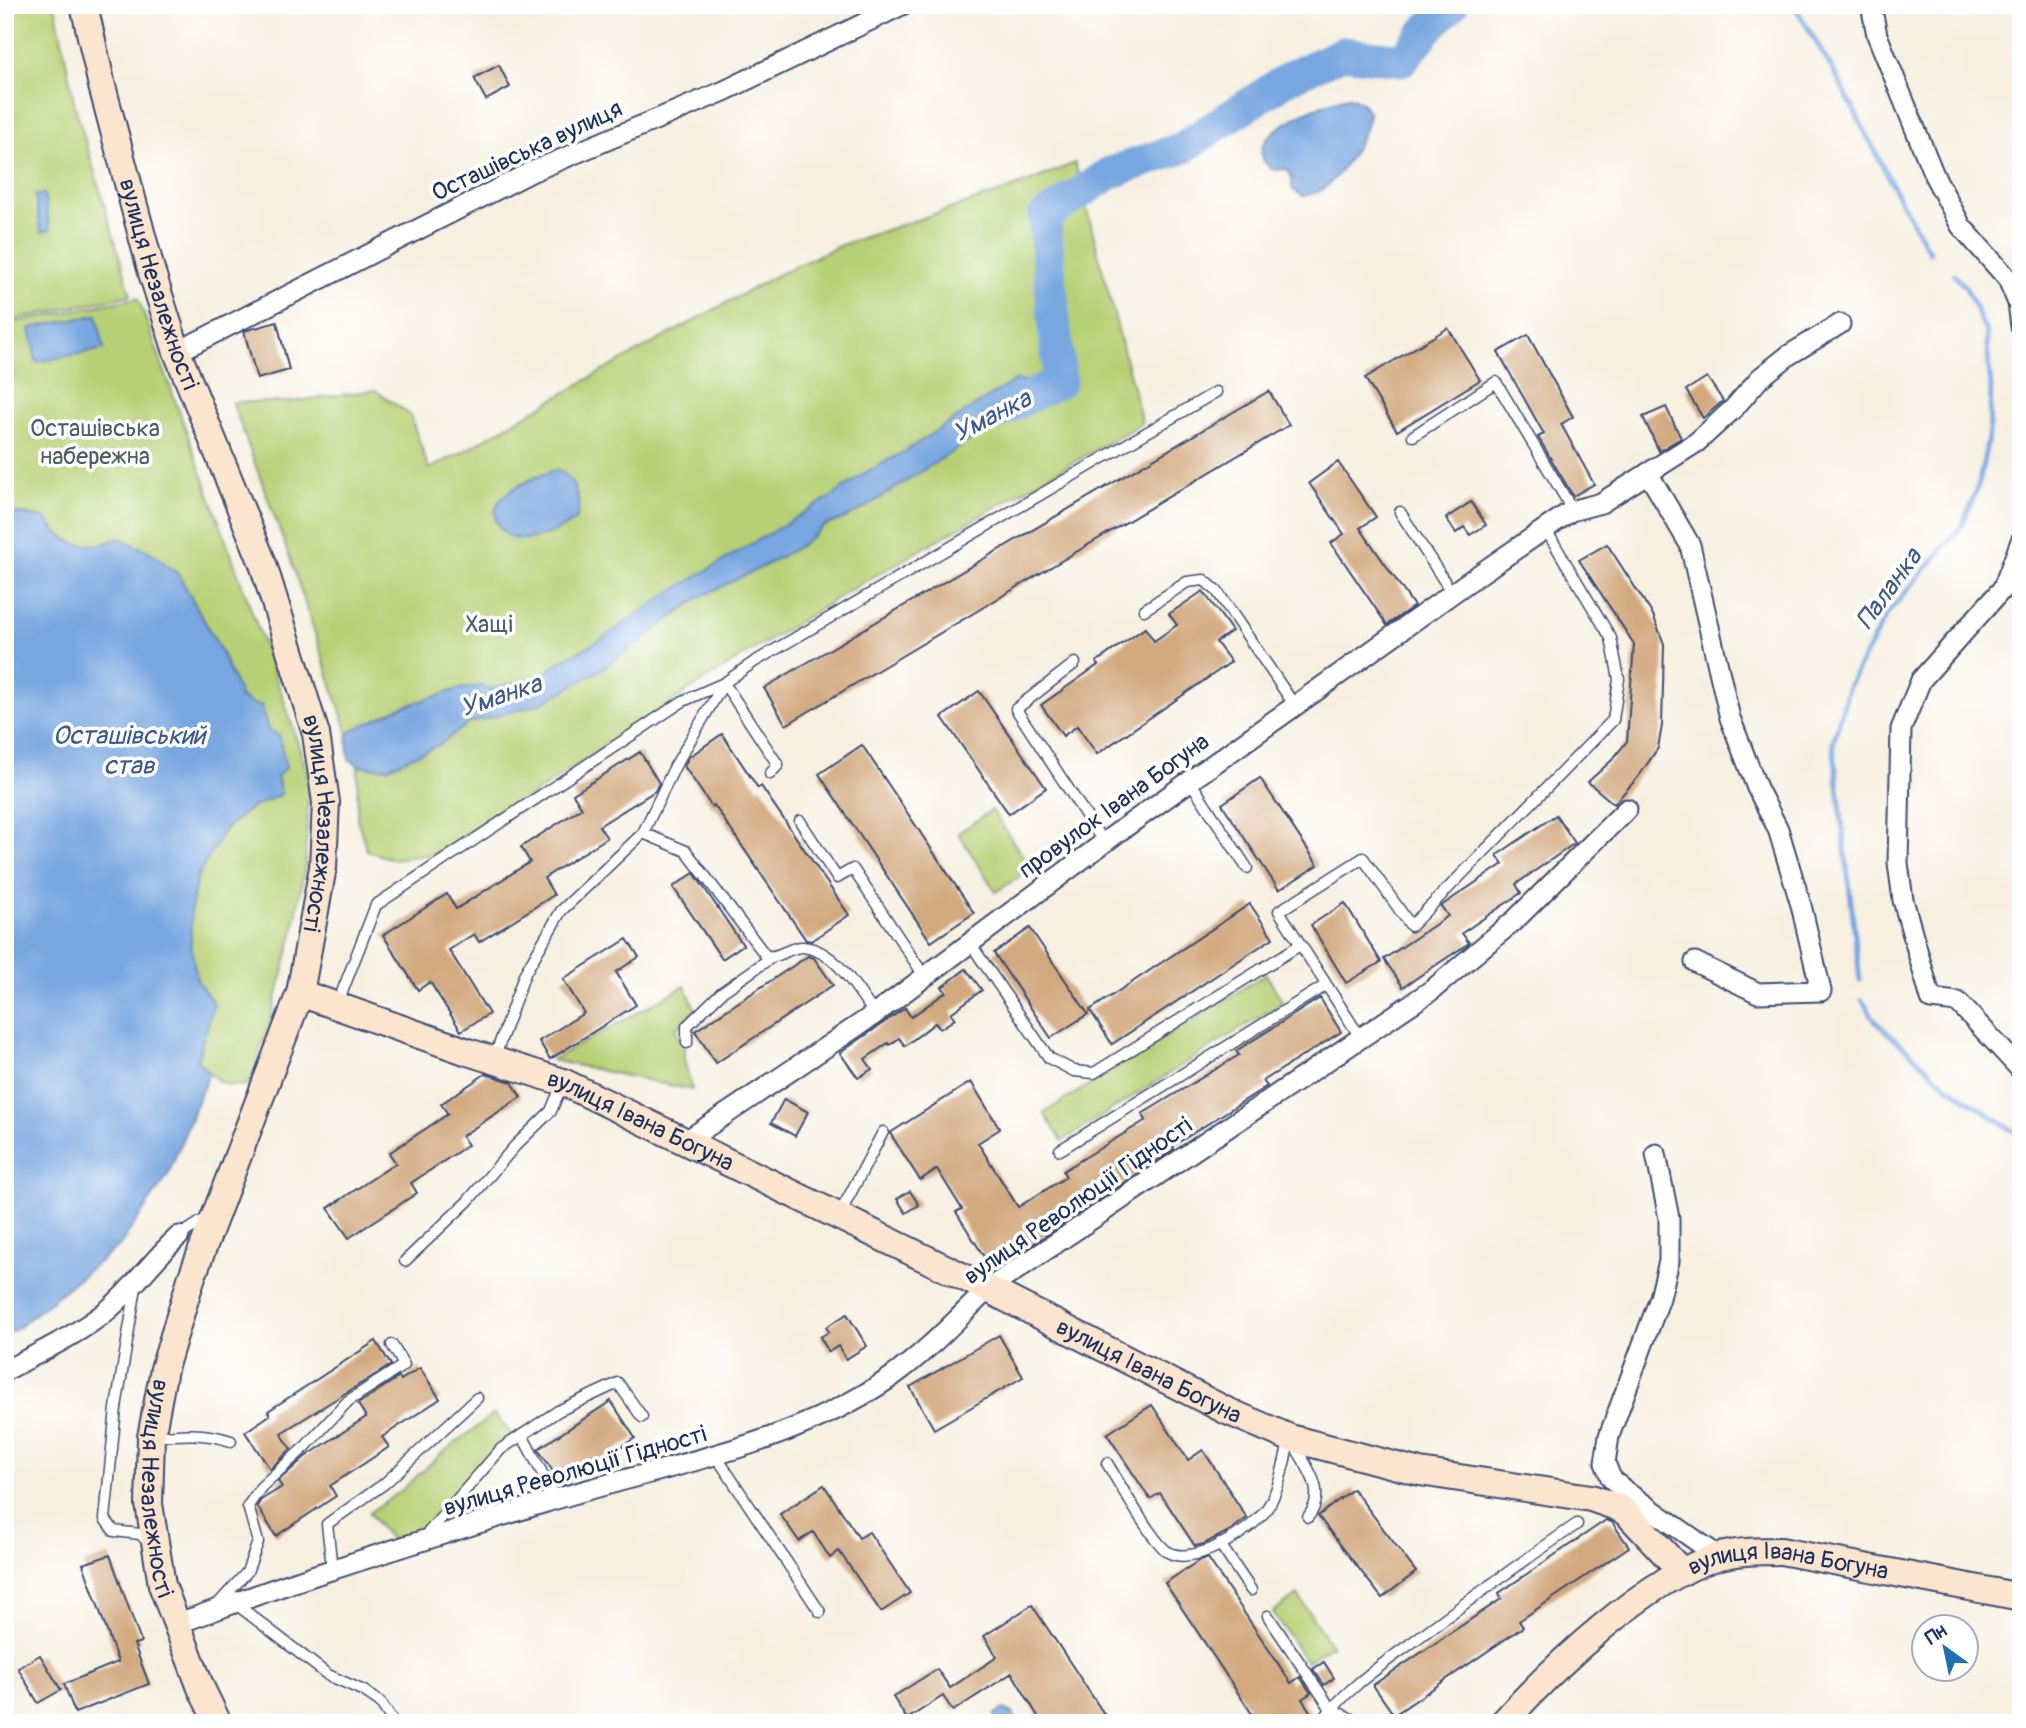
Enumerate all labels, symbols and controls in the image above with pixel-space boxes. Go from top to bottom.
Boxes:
street label: Осташівська вулиця [427,94,627,208]
street label: вулиця Незалежності [113,175,205,394]
water label: Уманка [948,382,1038,449]
park label: Осташівська набережна [30,414,160,471]
water label: Паланка [1849,541,1930,636]
park label: Хащі [465,610,513,639]
water label: Уманка [456,667,547,724]
street label: вулиця Незалежності [296,711,341,934]
water label: Осташівський став [53,720,208,782]
street label: провулок Івана Богуна [1013,727,1215,885]
street label: вулиця Івана Богуна [544,1063,739,1177]
street label: вулиця Революції Гідності [958,1111,1198,1291]
street label: вулиця Івана Богуна [1051,1312,1246,1430]
street label: вулиця Незалежності [134,1377,180,1602]
street label: вулиця Революції Гідності [440,1420,710,1522]
street label: вулиця Івана Богуна [1683,1536,1891,1586]
north arrow [1910,1612,1980,1682]
text: Пн [1921,1619,1952,1650]

